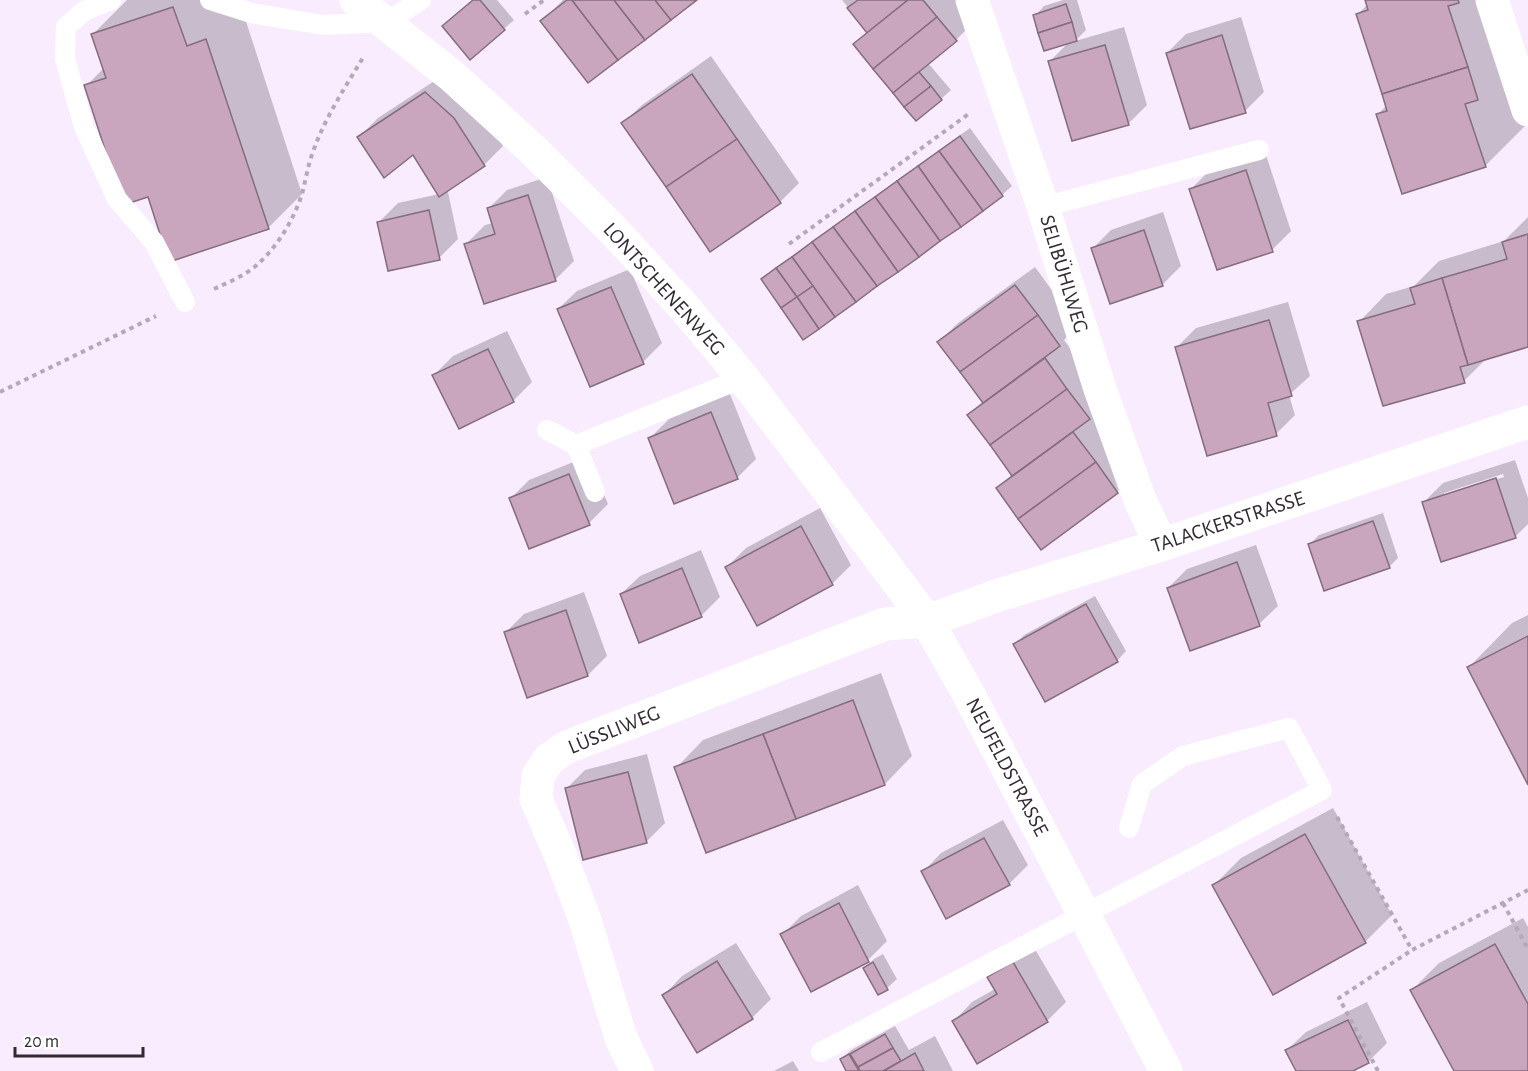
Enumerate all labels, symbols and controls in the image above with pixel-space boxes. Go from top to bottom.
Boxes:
street label: SELIBÜHLWEG [1036,212,1093,335]
street label: LONTSCHENENWEG [599,219,729,359]
street label: TALACKERSTRASSE [1149,487,1307,557]
street label: NEUFELDSTRASSE [962,695,1052,839]
street label: LÜSSLIWEG [565,701,663,758]
scale bar [15,1020,142,1058]
text: 20 m [24,1033,59,1051]

